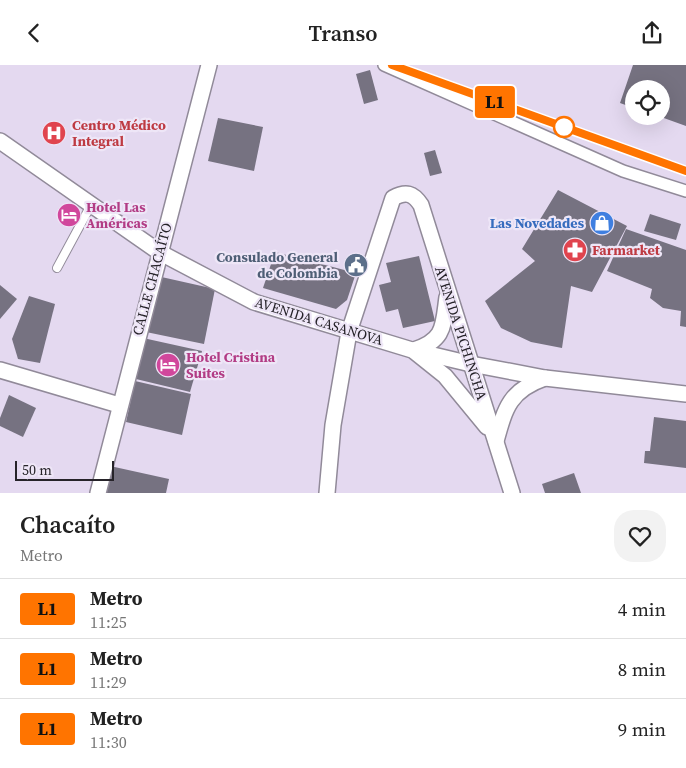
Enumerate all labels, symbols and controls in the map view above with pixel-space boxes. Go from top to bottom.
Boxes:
text: Transo [308,18,378,48]
icon: back [20,19,48,47]
icon: share [638,19,666,47]
map controls [625,80,670,125]
button: locate [625,80,670,125]
line badge: L1 [472,86,518,118]
text: L1 [485,89,505,114]
place label: Centro Médico Integral [72,115,166,151]
unlabelled marker [553,116,575,138]
hospital icon: Centro Médico Integral [41,120,67,146]
place label: Hotel Las Américas [86,197,148,233]
hotel icon: Hotel Las Américas [56,202,82,228]
shop icon: Las Novedades [589,210,615,236]
place label: Las Novedades [490,213,585,233]
street label: CALLE CHACAÍTO [127,220,177,338]
pharmacy icon: Farmarket [562,237,588,263]
place label: Farmarket [592,240,661,260]
place label: Consulado General de Colombia [216,247,339,283]
public building icon: Consulado General de Colombia [343,252,369,278]
street label: AVENIDA PICHINCHA [430,263,492,403]
street label: AVENIDA CASANOVA [252,292,386,350]
place label: Hotel Cristina Suites [186,347,276,383]
hotel icon: Hotel Cristina Suites [155,352,181,378]
scale bar [15,458,114,481]
text: 50 m [22,460,52,480]
text: Chacaíto [20,508,115,541]
button: heart [614,510,666,562]
text: Metro [20,544,63,566]
text: Metro [90,585,142,611]
text: L1 [37,596,58,621]
text: 4 min [618,596,666,622]
text: 11:25 [90,611,127,633]
text: Metro [90,645,142,671]
text: L1 [37,656,58,681]
text: 8 min [618,656,666,682]
text: 11:29 [90,671,127,693]
text: Metro [90,705,142,731]
text: L1 [37,716,58,741]
text: 9 min [618,716,666,742]
text: 11:30 [90,731,127,753]

